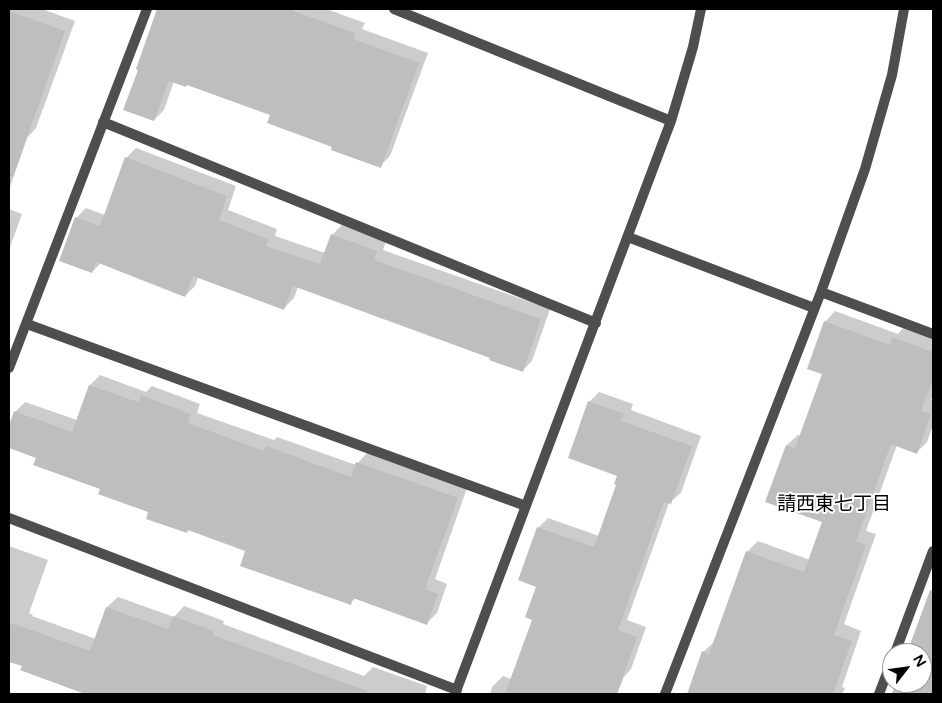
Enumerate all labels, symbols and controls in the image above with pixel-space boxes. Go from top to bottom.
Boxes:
district label: 請西東七丁目 [777,494,891,516]
north arrow [882,643,932,693]
text: N [909,652,930,670]

